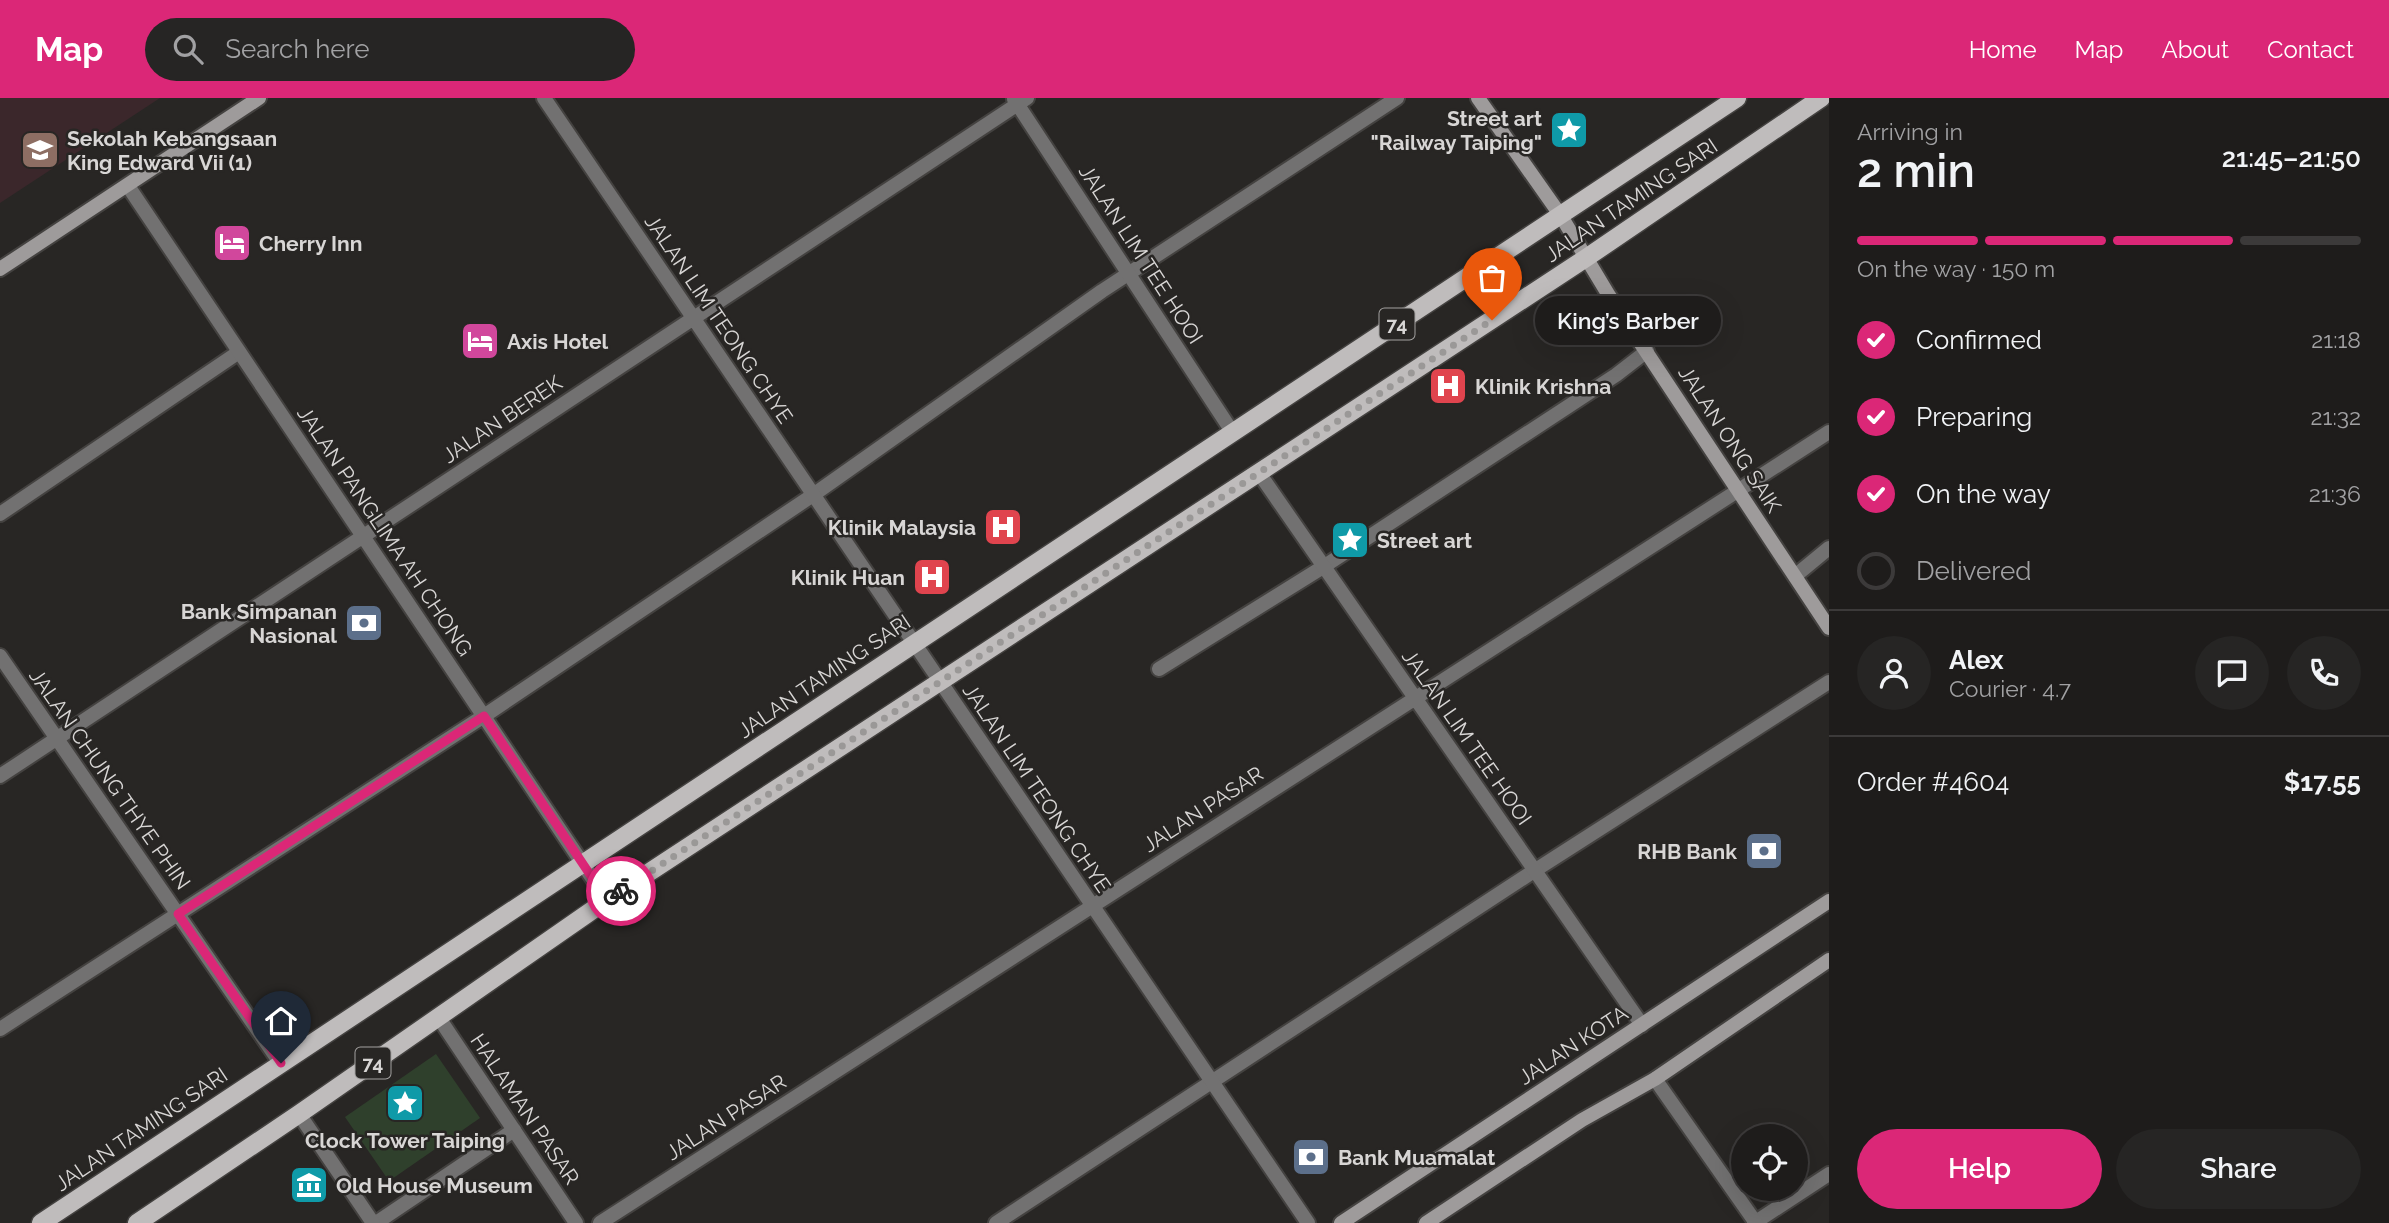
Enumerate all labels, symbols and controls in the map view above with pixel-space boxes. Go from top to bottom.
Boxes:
search box [145,18,635,81]
text: Map [35,30,103,69]
icon: search [169,30,207,68]
text: Search here [225,34,370,64]
text: Home [1969,35,2037,64]
text: Map [2075,35,2123,64]
text: About [2161,35,2229,64]
text: Contact [2267,35,2354,64]
place label: Street art "Railway Taiping" [1371,106,1542,155]
place icon: Street art "Railway Taiping" [1548,109,1590,151]
text: Arriving in [1857,118,1963,145]
place label: Sekolah Kebangsaan King Edward Vii (1) [67,126,277,175]
school or university icon: Sekolah Kebangsaan King Edward Vii (1) [19,129,61,171]
street label: JALAN TAMING SARI [1540,133,1722,267]
text: 21:45–21:50 [2222,143,2361,173]
text: 2 min [1857,144,1975,198]
street label: JALAN LIM TEE HOOI [1074,160,1208,348]
street label: JALAN LIM TEONG CHYE [640,210,798,428]
hotel icon: Cherry Inn [211,222,253,264]
place label: Cherry Inn [259,231,362,256]
pin [1462,248,1522,320]
text: On the way · 150 m [1857,255,2055,282]
icon: bag [1473,259,1511,297]
callout: King’s Barber [1534,296,1720,344]
text: King’s Barber [1557,307,1699,334]
road number: 74 [1380,308,1414,340]
hotel icon: Axis Hotel [459,320,501,362]
icon: check [1857,321,1895,359]
text: Confirmed [1916,325,2042,355]
text: 21:18 [2311,326,2361,353]
place label: Axis Hotel [507,329,609,354]
street label: JALAN ONG SAIK [1673,361,1787,517]
hospital icon: Klinik Krishna [1427,365,1469,407]
street label: JALAN BEREK [437,370,567,468]
place label: Klinik Krishna [1475,374,1611,399]
icon: check [1857,398,1895,436]
street label: JALAN PANGLIMA AH CHONG [292,402,478,660]
text: Preparing [1916,402,2032,432]
text: 21:32 [2311,403,2361,430]
icon: check [1857,475,1895,513]
text: On the way [1916,479,2051,509]
text: 21:36 [2309,480,2361,507]
hospital icon: Klinik Malaysia [982,506,1024,548]
place label: Klinik Malaysia [828,515,976,540]
place icon: Street art [1329,519,1371,561]
place label: Street art [1377,528,1472,553]
hospital icon: Klinik Huan [911,556,953,598]
text: Delivered [1916,556,2031,586]
place label: Klinik Huan [791,565,905,590]
place label: Bank Simpanan Nasional [181,599,337,648]
bank icon: Bank Simpanan Nasional [343,602,385,644]
street label: JALAN TAMING SARI [733,609,915,743]
button: person [1857,636,1931,710]
button: chat [2195,636,2269,710]
button: phone [2287,636,2361,710]
street label: JALAN LIM TEE HOOI [1397,644,1537,830]
text: Alex [1949,645,2004,675]
street label: JALAN CHUNG THYE PHIN [24,664,196,894]
text: Courier · 4.7 [1949,675,2071,702]
street label: JALAN LIM TEONG CHYE [958,679,1116,897]
street label: JALAN PASAR [1138,761,1268,857]
text: Order #4604 [1857,767,2009,797]
text: $17.55 [2284,767,2361,797]
bank icon: RHB Bank [1743,830,1785,872]
place label: RHB Bank [1637,839,1737,864]
courier [586,856,656,926]
icon: bike [602,872,640,910]
pin [251,991,311,1063]
street label: JALAN KOTA [1514,1000,1632,1090]
icon: home [262,1002,300,1040]
street label: HALAMAN PASAR [465,1029,585,1189]
road number: 74 [356,1048,390,1079]
street label: JALAN TAMING SARI [50,1062,232,1196]
street label: JALAN PASAR [661,1069,791,1165]
place icon: Clock Tower Taiping [384,1082,426,1124]
map controls [1731,1124,1808,1201]
button: locate [1731,1124,1808,1201]
place label: Clock Tower Taiping [305,1128,505,1153]
button: Help [1857,1129,2102,1209]
button: Share [2116,1129,2361,1209]
bank icon: Bank Muamalat [1290,1136,1332,1178]
place label: Bank Muamalat [1338,1145,1495,1170]
museum icon: Old House Museum [288,1164,330,1206]
place label: Old House Museum [336,1173,533,1198]

